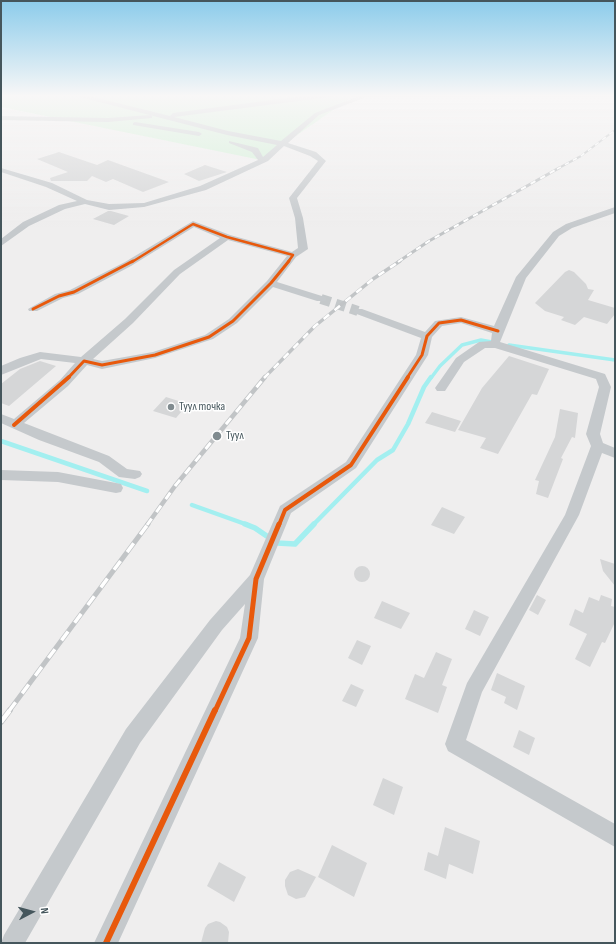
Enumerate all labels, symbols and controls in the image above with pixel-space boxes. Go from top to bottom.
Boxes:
place label: Туул точка [179,400,225,414]
marker: Туул точка [166,402,176,412]
place label: Туул [226,429,244,443]
marker: Туул [211,430,223,442]
north arrow [12,892,52,932]
text: N [38,907,51,914]

